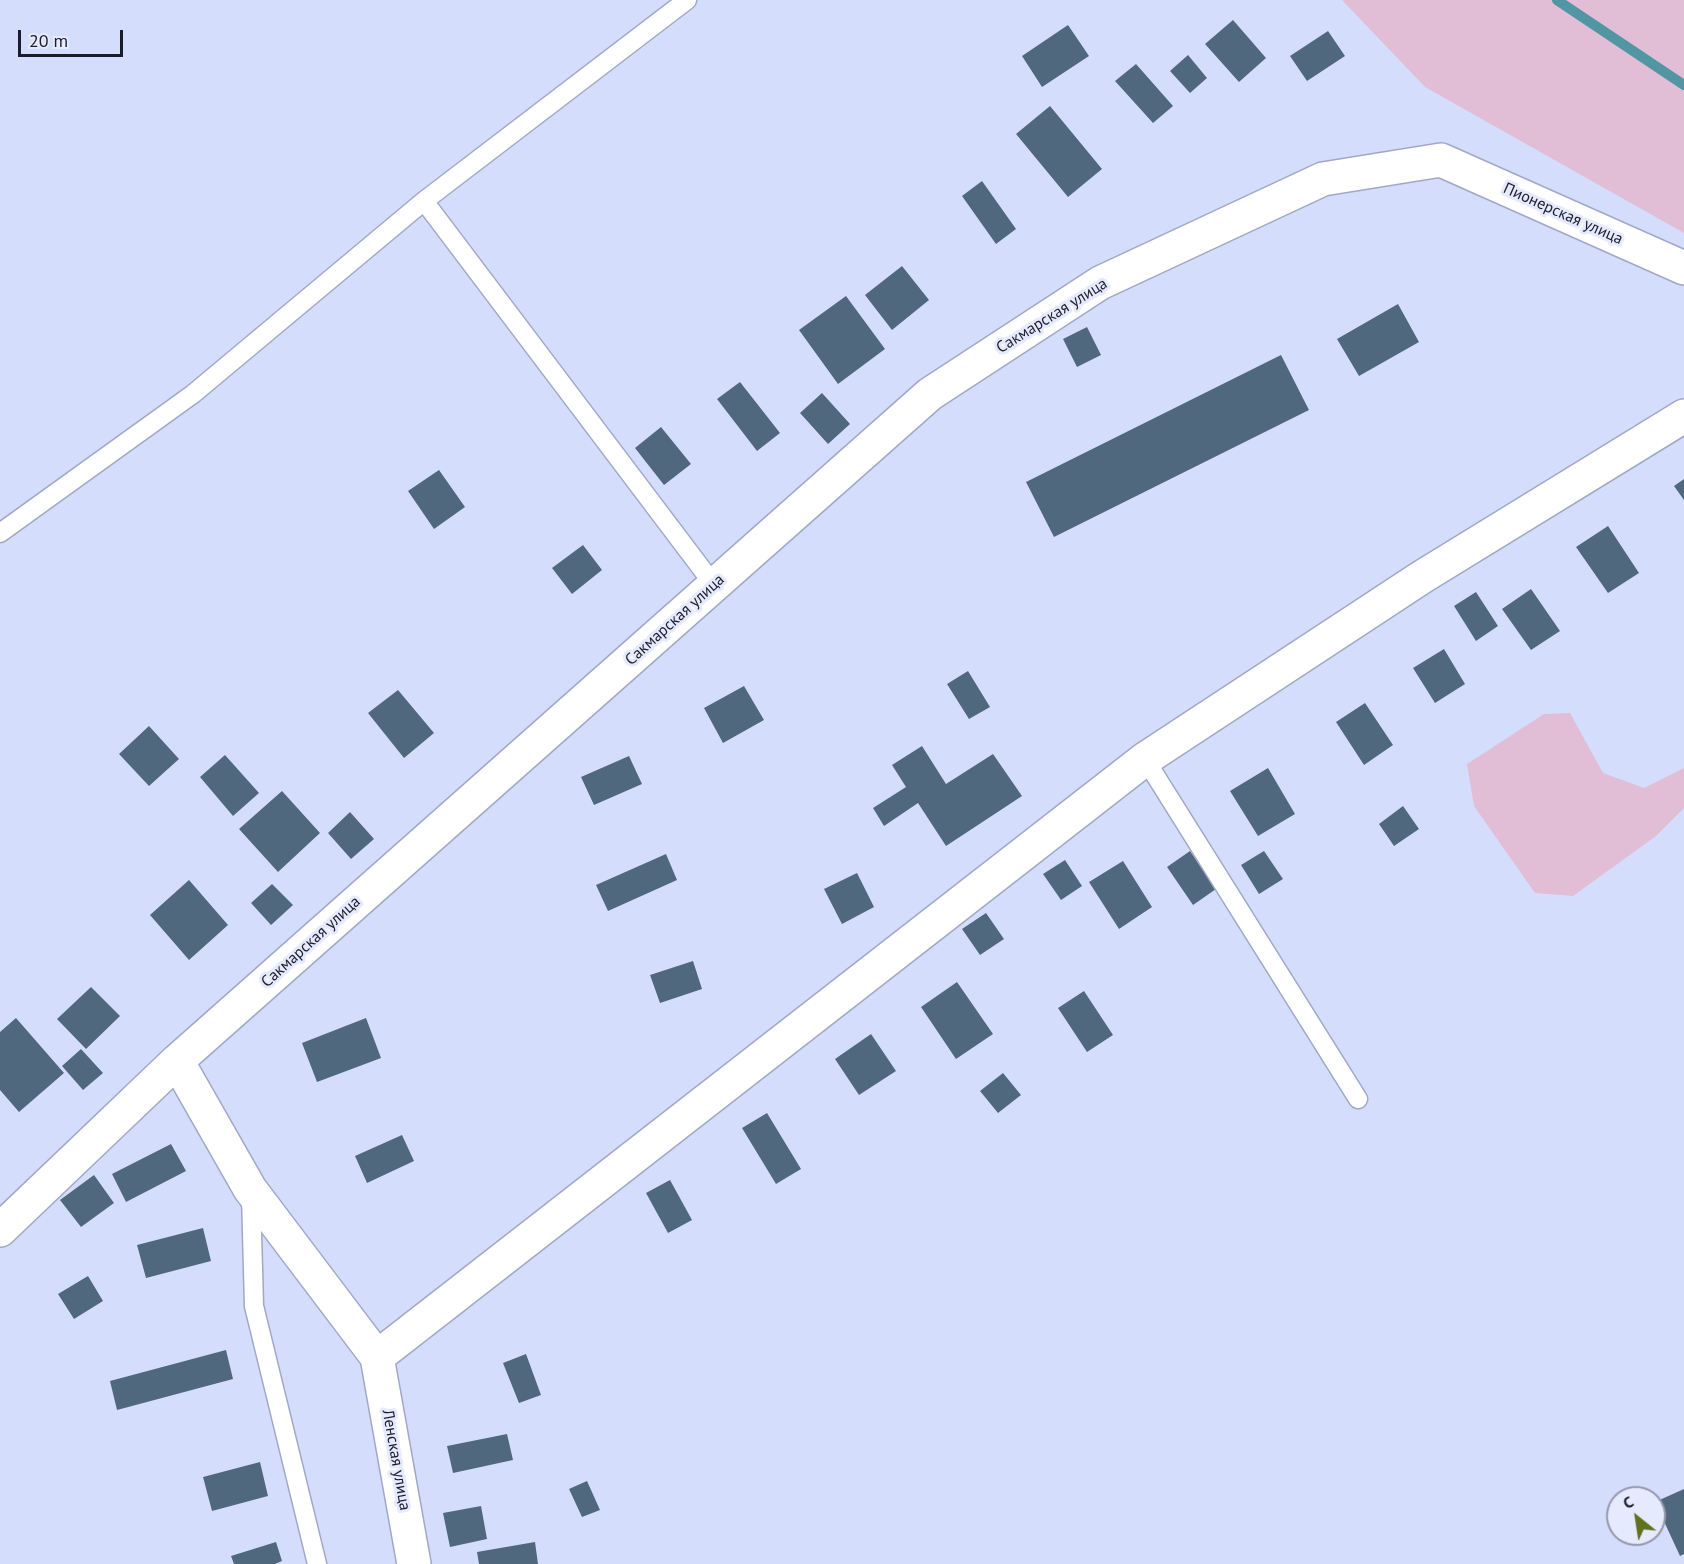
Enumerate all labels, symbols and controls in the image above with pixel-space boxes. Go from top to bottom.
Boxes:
scale bar [21,18,126,56]
text: 20 m [29,29,68,52]
street label: Пионерская улица [1500,179,1626,249]
street label: Сакмарская улица [993,274,1111,358]
street label: Сакмарская улица [621,570,729,670]
street label: Сакмарская улица [257,892,365,992]
street label: Ленская улица [378,1408,414,1512]
north arrow [1606,1486,1666,1546]
text: С [1619,1491,1637,1513]

